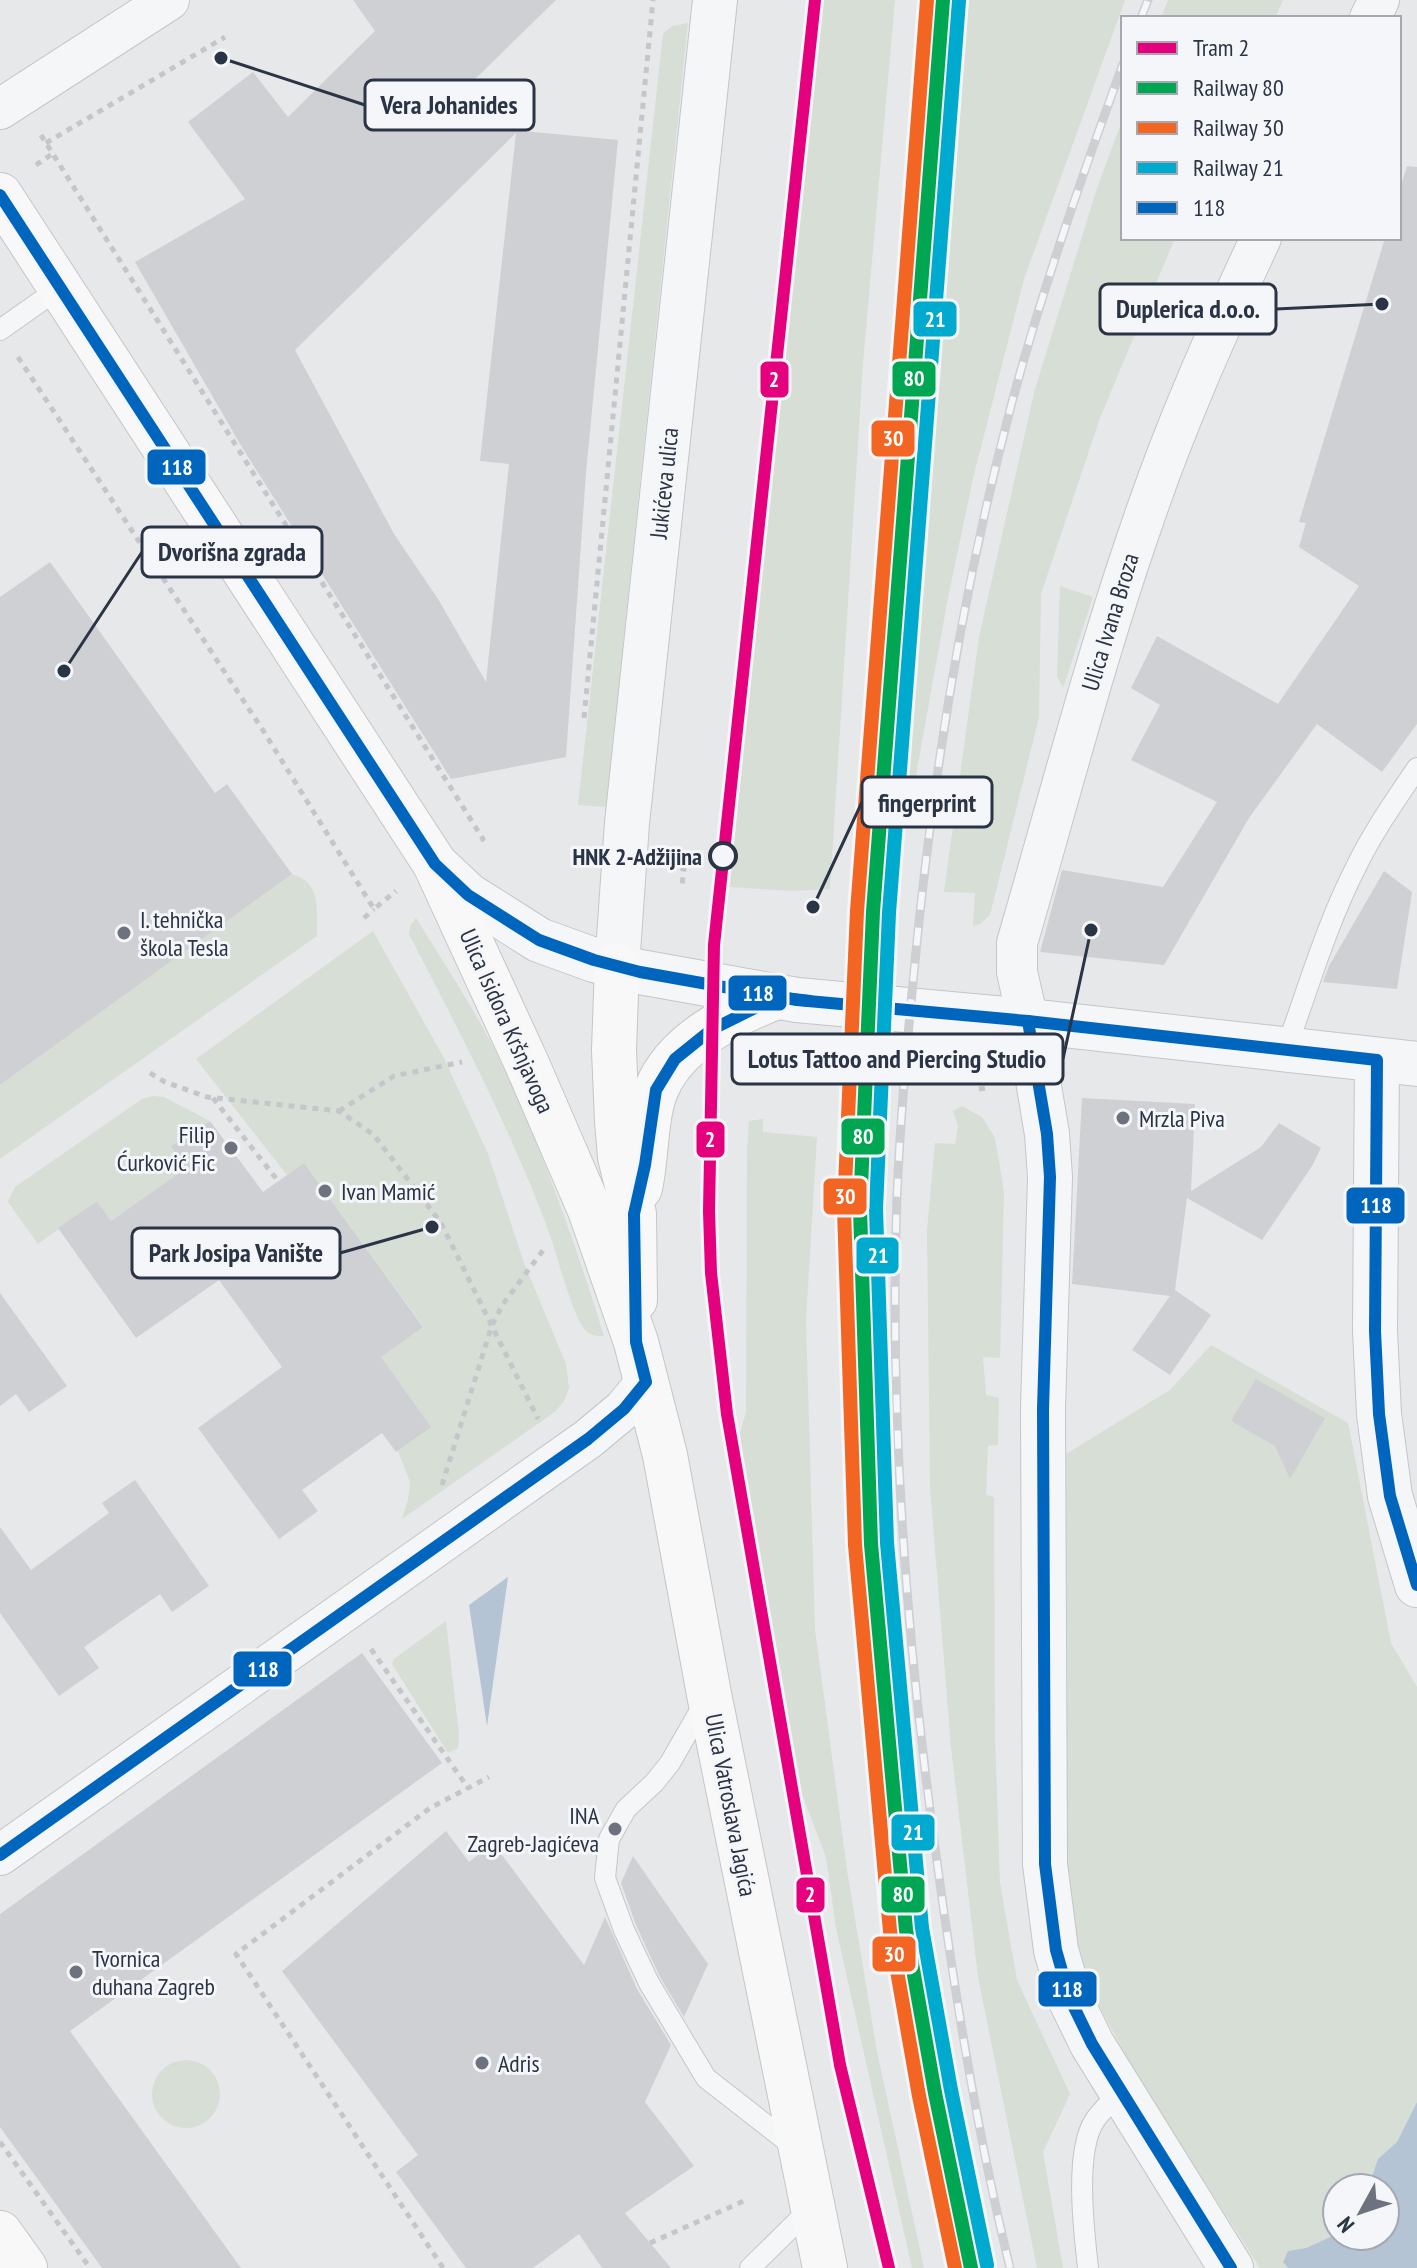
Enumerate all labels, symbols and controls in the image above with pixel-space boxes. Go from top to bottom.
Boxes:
legend [1121,16,1401,240]
text: Tram 2 [1193,32,1249,63]
text: Railway 80 [1193,72,1284,103]
callout: Vera Johanides [365,80,534,130]
text: Vera Johanides [379,88,518,121]
text: Railway 30 [1193,112,1284,143]
text: Railway 21 [1193,152,1284,183]
text: 118 [1193,192,1225,223]
callout: Duplerica d.o.o. [1100,284,1276,334]
text: Duplerica d.o.o. [1116,292,1260,325]
line badge: 21 [912,300,958,338]
text: 21 [924,305,946,333]
line badge: 2 [759,360,790,399]
line badge: 80 [891,360,937,398]
text: 80 [903,364,925,392]
text: 2 [769,365,779,393]
line badge: 30 [870,419,916,458]
text: 30 [882,424,904,452]
street label: Jukićeva ulica [643,426,685,541]
line badge: 118 [146,448,207,486]
text: 118 [161,453,193,481]
callout: Dvorišna zgrada [142,527,322,577]
text: Dvorišna zgrada [158,535,306,568]
street label: Ulica Ivana Broza [1074,549,1146,695]
callout: fingerprint [862,777,992,827]
text: fingerprint [878,786,977,819]
place label: HNK 2-Adžijina [573,841,702,872]
marker: HNK 2-Adžijina [709,842,737,870]
place label: I. tehnička škola Tesla [140,904,229,963]
marker: I. tehnička škola Tesla [115,924,133,942]
street label: Ulica Isidora Kršnjavoga [452,924,562,1118]
line badge: 118 [727,974,788,1012]
text: 118 [742,979,774,1007]
callout: Lotus Tattoo and Piercing Studio [732,1034,1063,1084]
text: Lotus Tattoo and Piercing Studio [748,1042,1046,1075]
place label: Mrzla Piva [1139,1103,1225,1134]
marker: Mrzla Piva [1114,1109,1132,1127]
line badge: 80 [840,1117,886,1156]
place label: Filip Ćurković Fic [117,1119,215,1178]
line badge: 2 [695,1120,726,1159]
text: 80 [852,1122,874,1150]
text: 2 [705,1125,715,1153]
marker: Filip Ćurković Fic [222,1139,240,1157]
place label: Ivan Mamić [341,1176,436,1207]
line badge: 30 [822,1177,868,1216]
marker: Ivan Mamić [316,1182,334,1200]
text: 30 [834,1182,856,1210]
line badge: 118 [1345,1186,1406,1225]
text: 118 [1360,1191,1392,1219]
callout: Park Josipa Vanište [132,1228,340,1278]
text: Park Josipa Vanište [149,1236,323,1269]
line badge: 21 [855,1236,900,1275]
text: 21 [867,1241,889,1269]
line badge: 118 [232,1650,293,1688]
text: 118 [247,1655,279,1683]
street label: Ulica Vatroslava Jagića [698,1711,764,1899]
place label: INA Zagreb-Jagićeva [467,1800,600,1859]
line badge: 21 [890,1813,936,1852]
text: 21 [902,1818,924,1846]
marker: INA Zagreb-Jagićeva [606,1820,624,1838]
line badge: 80 [880,1875,926,1914]
line badge: 2 [795,1876,826,1914]
text: 2 [805,1880,815,1908]
text: 80 [892,1880,914,1908]
line badge: 30 [871,1935,917,1973]
text: 30 [883,1940,905,1968]
place label: Tvornica duhana Zagreb [92,1943,215,2002]
marker: Tvornica duhana Zagreb [67,1963,85,1981]
line badge: 118 [1037,1970,1098,2008]
text: 118 [1051,1975,1083,2003]
place label: Adris [498,2048,540,2079]
marker: Adris [473,2054,491,2072]
north arrow [1321,2172,1401,2252]
text: N [1331,2211,1360,2238]

